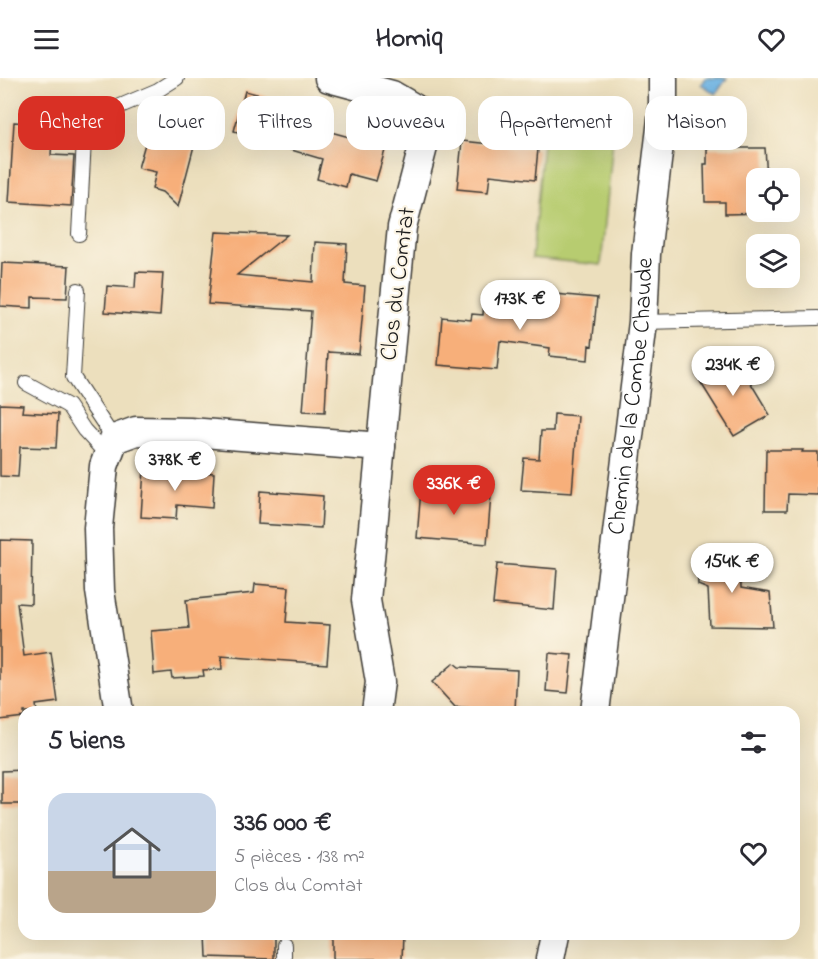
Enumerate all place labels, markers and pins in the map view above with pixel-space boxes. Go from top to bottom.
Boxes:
pin: 173K € [471,280,569,331]
pin: 234K € [684,346,782,397]
pin: 378K € [126,441,224,492]
pin: 336K € [405,465,503,516]
pin: 154K € [683,543,781,594]

